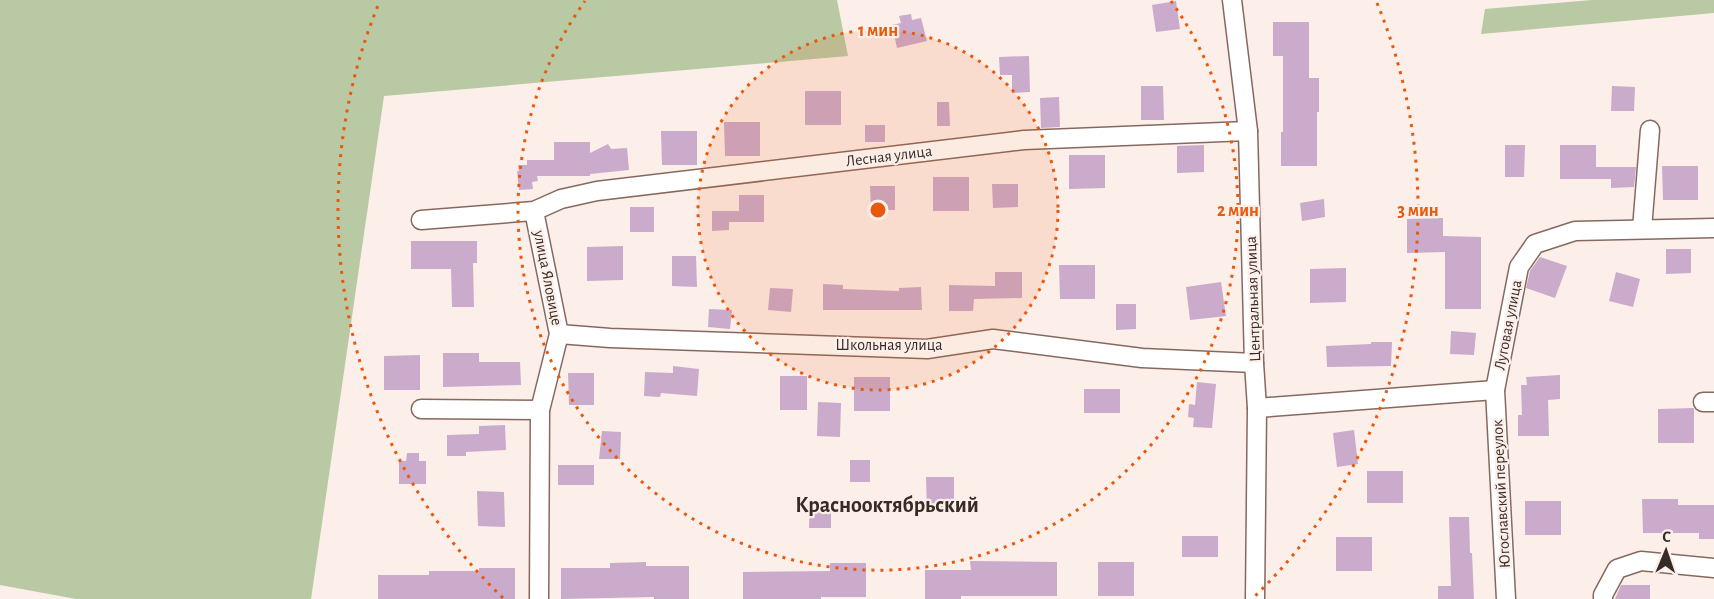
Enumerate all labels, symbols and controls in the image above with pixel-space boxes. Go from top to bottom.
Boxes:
text: 1 мин [858,22,898,40]
street label: Лесная улица [845,143,933,170]
centre of rings [868,200,888,220]
text: 2 мин [1217,202,1259,220]
text: 3 мин [1397,202,1439,220]
street label: улица Яловице [530,228,565,327]
street label: Центральная улица [1243,236,1264,362]
street label: Луговая улица [1491,279,1526,372]
street label: Школьная улица [835,337,943,354]
street label: Югославский переулок [1489,419,1514,569]
district label: Краснооктябрьский [795,494,979,516]
north arrow [1636,521,1696,581]
text: С [1662,529,1671,545]

